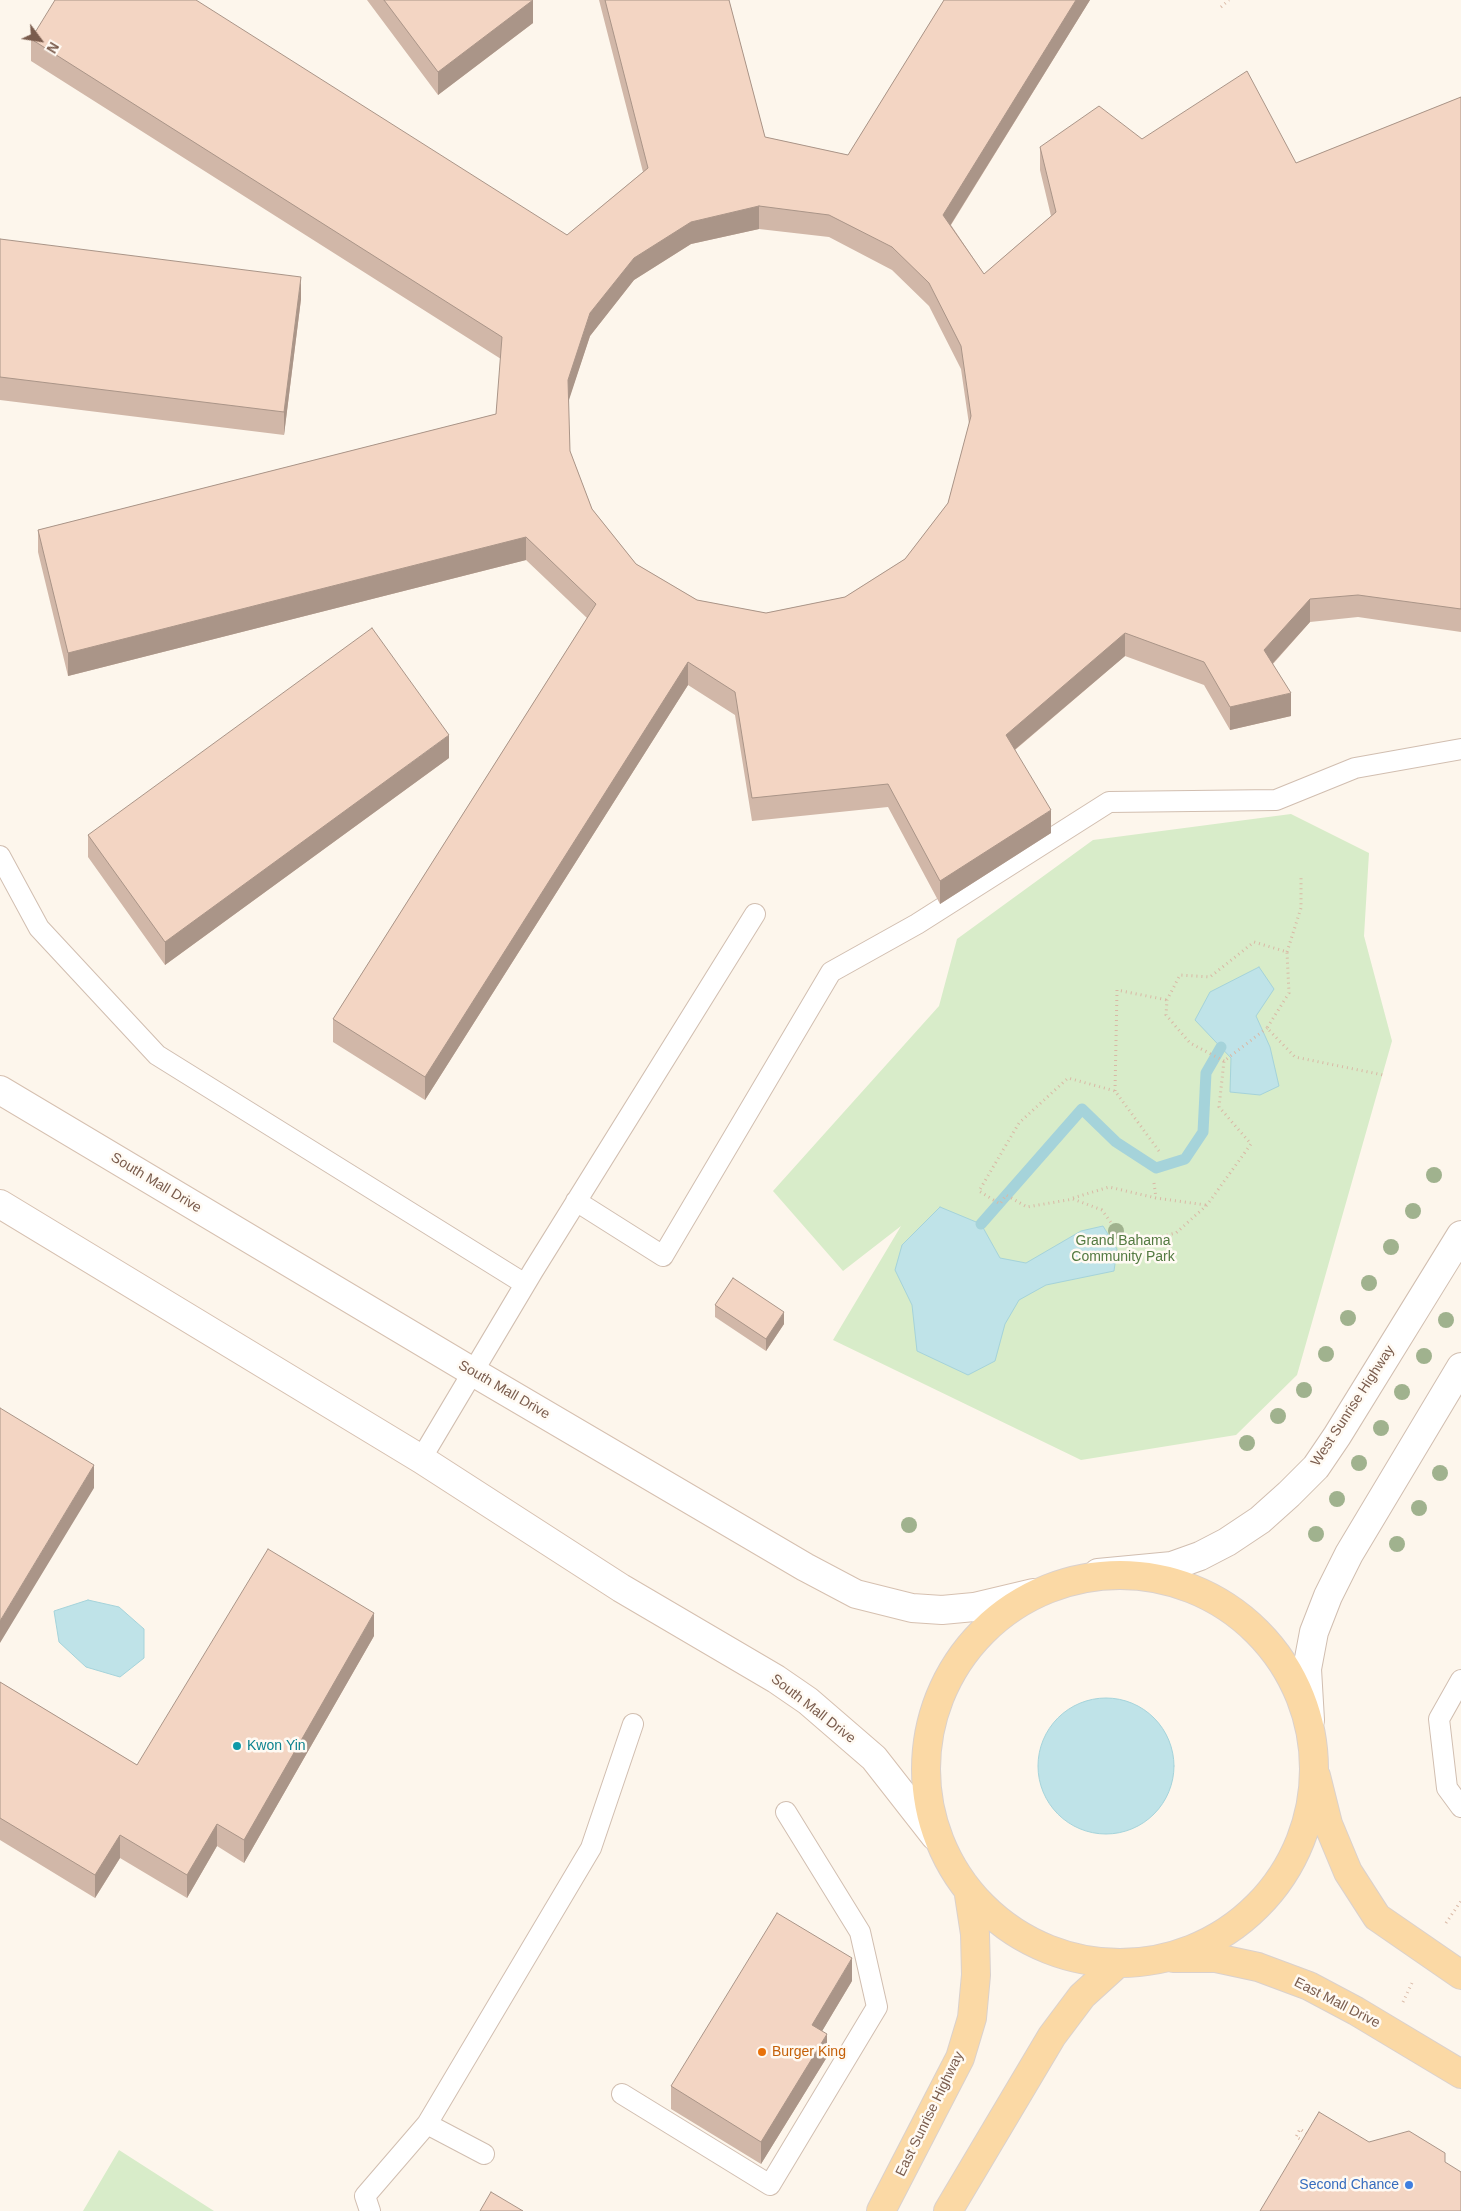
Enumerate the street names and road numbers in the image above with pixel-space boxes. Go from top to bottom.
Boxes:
street label: South Mall Drive [108,1149,204,1217]
street label: West Sunrise Highway [1308,1342,1398,1470]
street label: South Mall Drive [455,1357,553,1423]
street label: South Mall Drive [767,1671,859,1747]
street label: East Mall Drive [1291,1974,1383,2032]
street label: East Sunrise Highway [892,2049,968,2179]

